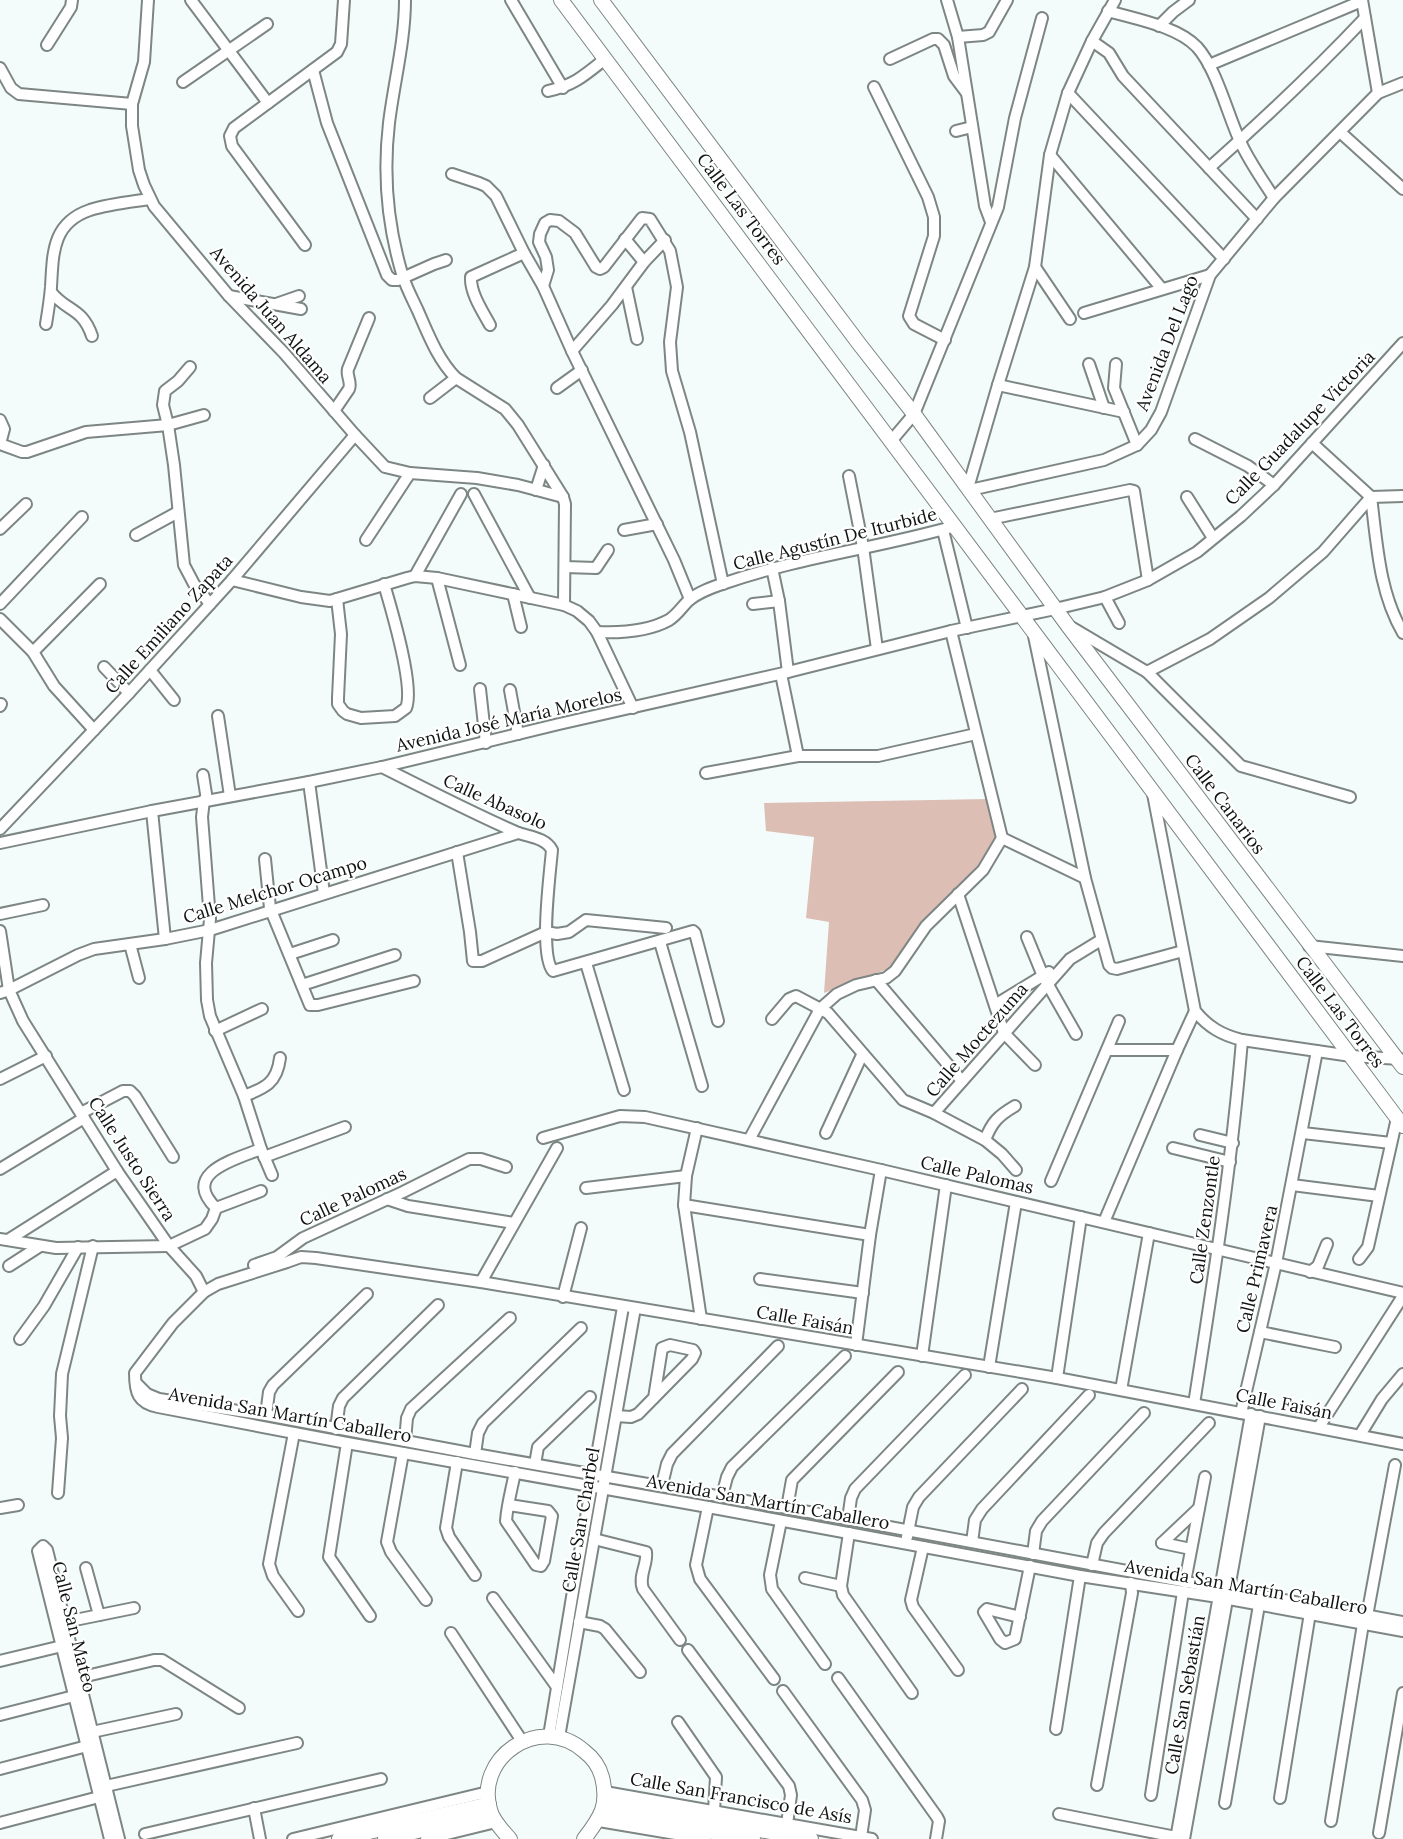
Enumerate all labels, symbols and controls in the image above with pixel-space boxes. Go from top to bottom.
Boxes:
street label: Calle Las Torres [692,148,791,269]
street label: Avenida Juan Aldama [205,241,337,388]
street label: Avenida Del Lago [1130,272,1203,415]
street label: Calle Guadalupe Victoria [1220,345,1380,510]
street label: Calle Agustín De Iturbide [731,502,939,575]
street label: Calle Emiliano Zapata [100,549,238,698]
street label: Avenida José María Morelos [393,682,624,757]
street label: Calle Canarios [1180,749,1271,859]
street label: Calle Abasolo [440,768,551,835]
street label: Calle Melchor Ocampo [180,851,370,928]
street label: Calle Las Torres [1291,951,1390,1072]
street label: Calle Moctezuma [921,978,1033,1102]
street label: Calle Justo Sierra [84,1092,181,1225]
street label: Calle Palomas [918,1150,1036,1199]
street label: Calle Zenzontle [1184,1154,1225,1286]
street label: Calle Palomas [296,1162,410,1231]
street label: Calle Primavera [1231,1203,1282,1335]
street label: Calle Faisán [755,1300,855,1339]
street label: Avenida San Martín Caballero [166,1382,413,1447]
street label: Calle Faisán [1234,1383,1335,1424]
street label: Calle San Charbel [556,1446,605,1594]
street label: Avenida San Martín Caballero [644,1469,891,1534]
street label: Avenida San Martín Caballero [1122,1554,1369,1619]
street label: Calle San Mateo [47,1559,102,1695]
street label: Calle San Sebastián [1159,1613,1210,1776]
street label: Calle San Francisco de Asís [628,1767,854,1828]

